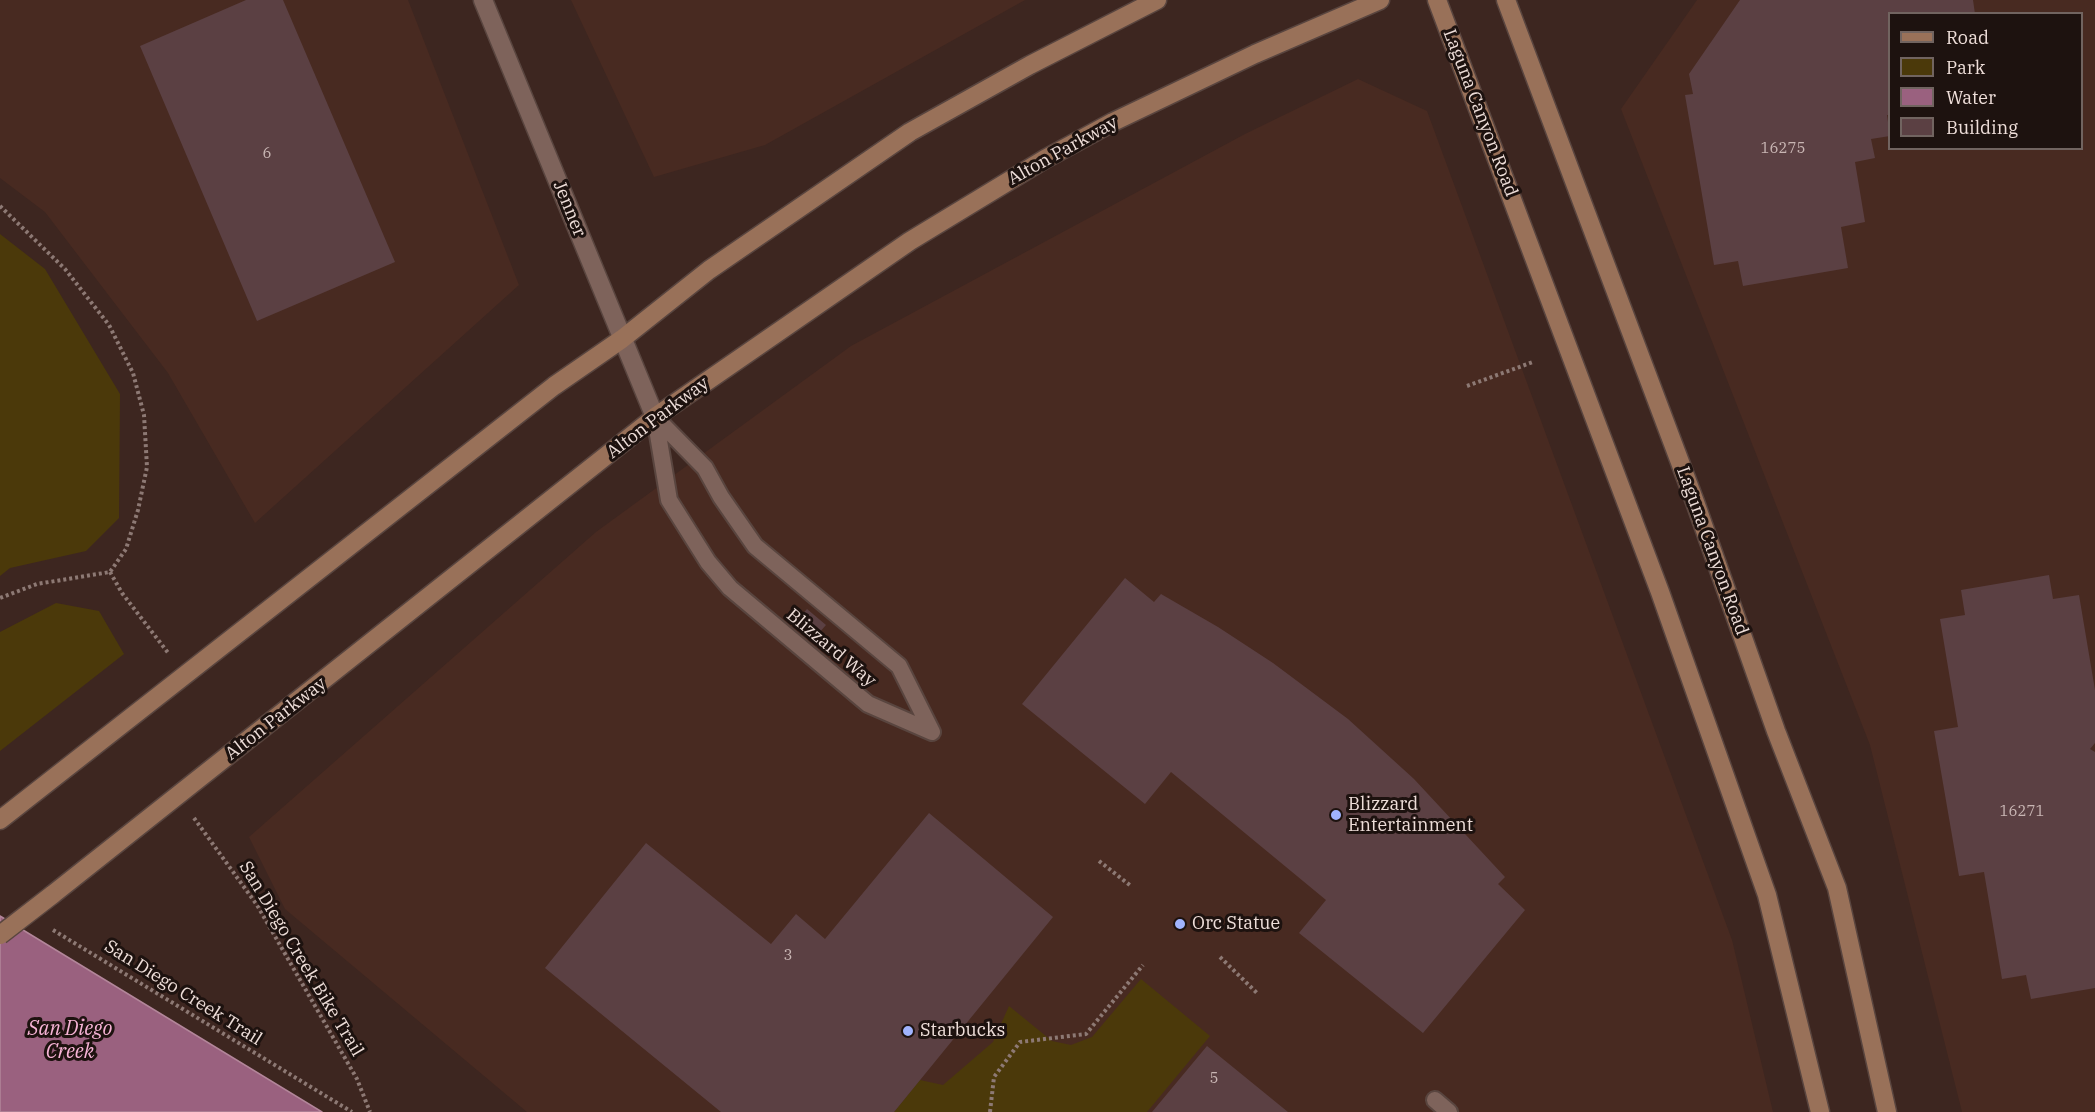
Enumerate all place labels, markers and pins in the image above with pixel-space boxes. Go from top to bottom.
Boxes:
place label: Blizzard Entertainment [1348,794,1473,836]
marker: Blizzard Entertainment [1329,808,1343,822]
place label: Orc Statue [1192,913,1280,935]
marker: Orc Statue [1173,917,1187,931]
place label: Starbucks [920,1020,1005,1042]
marker: Starbucks [901,1024,915,1038]

